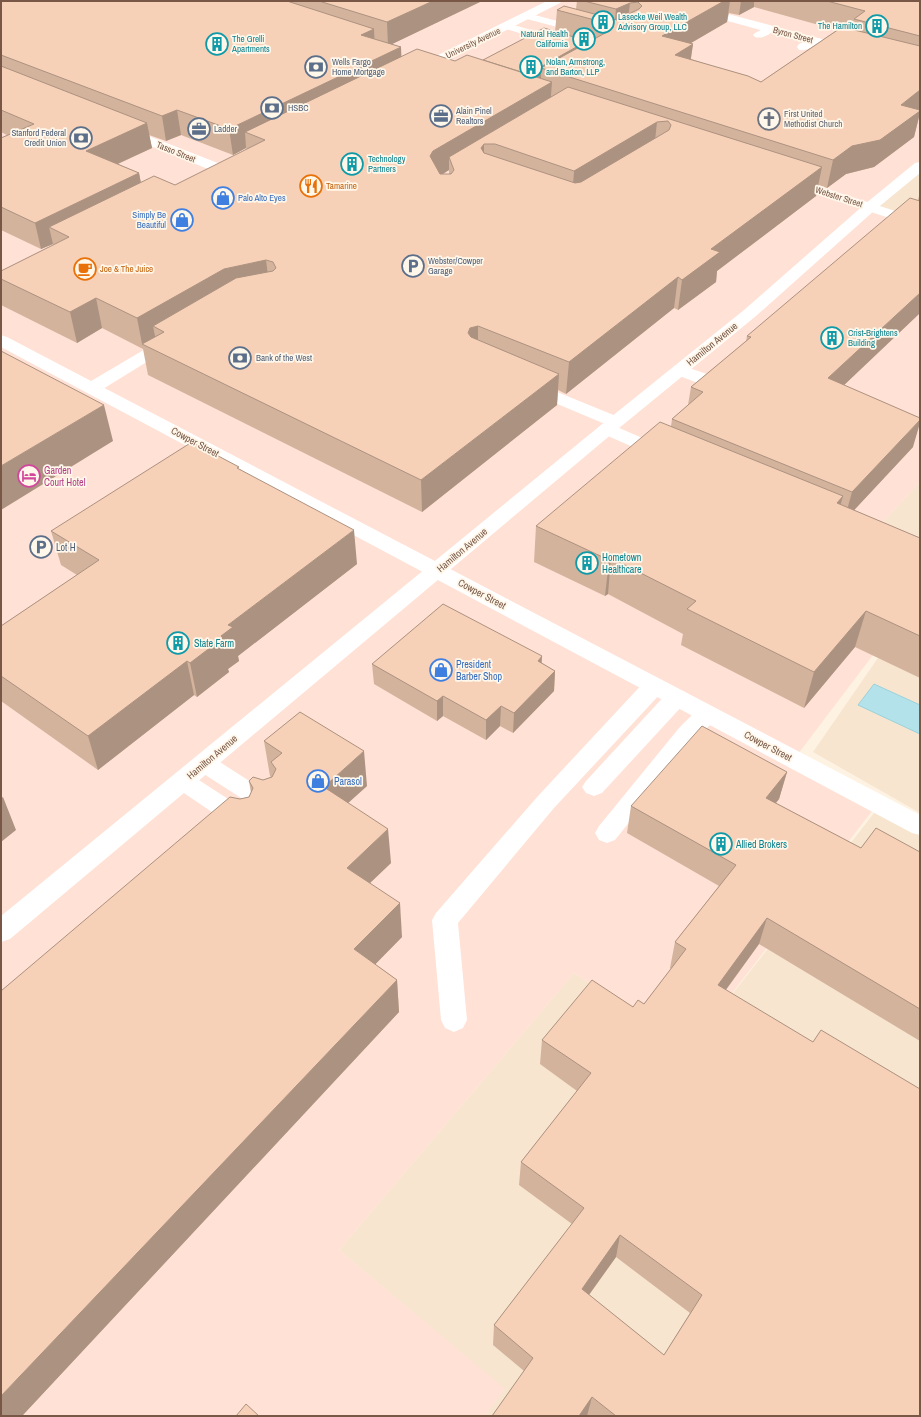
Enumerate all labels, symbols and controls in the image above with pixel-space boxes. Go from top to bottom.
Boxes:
building icon: Lasecke Weil Wealth Advisory Group, LLC [590,9,616,35]
place label: Lasecke Weil Wealth Advisory Group, LLC [617,11,687,33]
building icon: The Hamilton [864,13,890,39]
place label: The Hamilton [818,20,862,32]
street label: Byron Street [772,24,814,46]
street label: University Avenue [444,25,502,61]
building icon: Natural Health California [571,26,597,52]
place label: Natural Health California [521,28,568,50]
building icon: The Grelli Apartments [204,31,230,57]
place label: The Grelli Apartments [231,33,270,55]
bank icon: Wells Fargo Home Mortgage [303,54,329,80]
building icon: Nolan, Armstrong, and Barton, LLP [518,54,544,80]
place label: Wells Fargo Home Mortgage [332,56,385,78]
place label: Nolan, Armstrong, and Barton, LLP [546,56,605,78]
bank icon: HSBC [259,95,285,121]
place label: HSBC [288,102,309,114]
office icon: Alain Pinel Realtors [428,103,454,129]
place label: Alain Pinel Realtors [455,105,492,127]
church icon: First United Methodist Church [756,106,782,132]
place label: First United Methodist Church [784,108,842,130]
office icon: Ladder [186,116,212,142]
place label: Ladder [214,123,238,135]
bank icon: Stanford Federal Credit Union [68,125,94,151]
place label: Stanford Federal Credit Union [11,127,66,149]
street label: Tasso Street [155,139,197,165]
building icon: Technology Partners [339,151,365,177]
place label: Technology Partners [368,153,406,175]
restaurant icon: Tamarine [298,173,324,199]
place label: Tamarine [326,180,357,192]
street label: Webster Street [814,184,864,210]
shop icon: Palo Alto Eyes [210,185,236,211]
place label: Palo Alto Eyes [238,192,286,204]
shop icon: Simply Be Beautiful [169,207,195,233]
place label: Simply Be Beautiful [132,209,166,231]
parking icon: Webster/Cowper Garage [400,253,426,279]
place label: Webster/Cowper Garage [428,255,483,277]
cafe icon: Joe & The Juice [72,256,98,282]
place label: Joe & The Juice [100,263,153,275]
street label: Hamilton Avenue [684,319,741,369]
building icon: Crist-Brightens Building [819,325,845,351]
place label: Crist-Brightens Building [848,327,898,349]
bank icon: Bank of the West [227,345,253,371]
place label: Bank of the West [256,352,312,364]
street label: Cowper Street [169,424,222,460]
hotel icon: Garden Court Hotel [16,463,42,489]
place label: Garden Court Hotel [44,464,86,489]
street label: Hamilton Avenue [434,525,490,575]
parking icon: Lot H [28,534,54,560]
place label: Lot H [56,541,76,554]
building icon: Hometown Healthcare [574,550,600,576]
place label: Hometown Healthcare [602,551,642,576]
street label: Cowper Street [456,576,509,612]
building icon: State Farm [165,630,191,656]
place label: State Farm [194,637,234,650]
shop icon: President Barber Shop [428,657,454,683]
place label: President Barber Shop [456,658,502,683]
street label: Cowper Street [742,728,795,764]
street label: Hamilton Avenue [184,732,240,782]
shop icon: Parasol [305,768,331,794]
place label: Parasol [334,775,362,788]
building icon: Allied Brokers [708,831,734,857]
place label: Allied Brokers [735,838,787,851]

